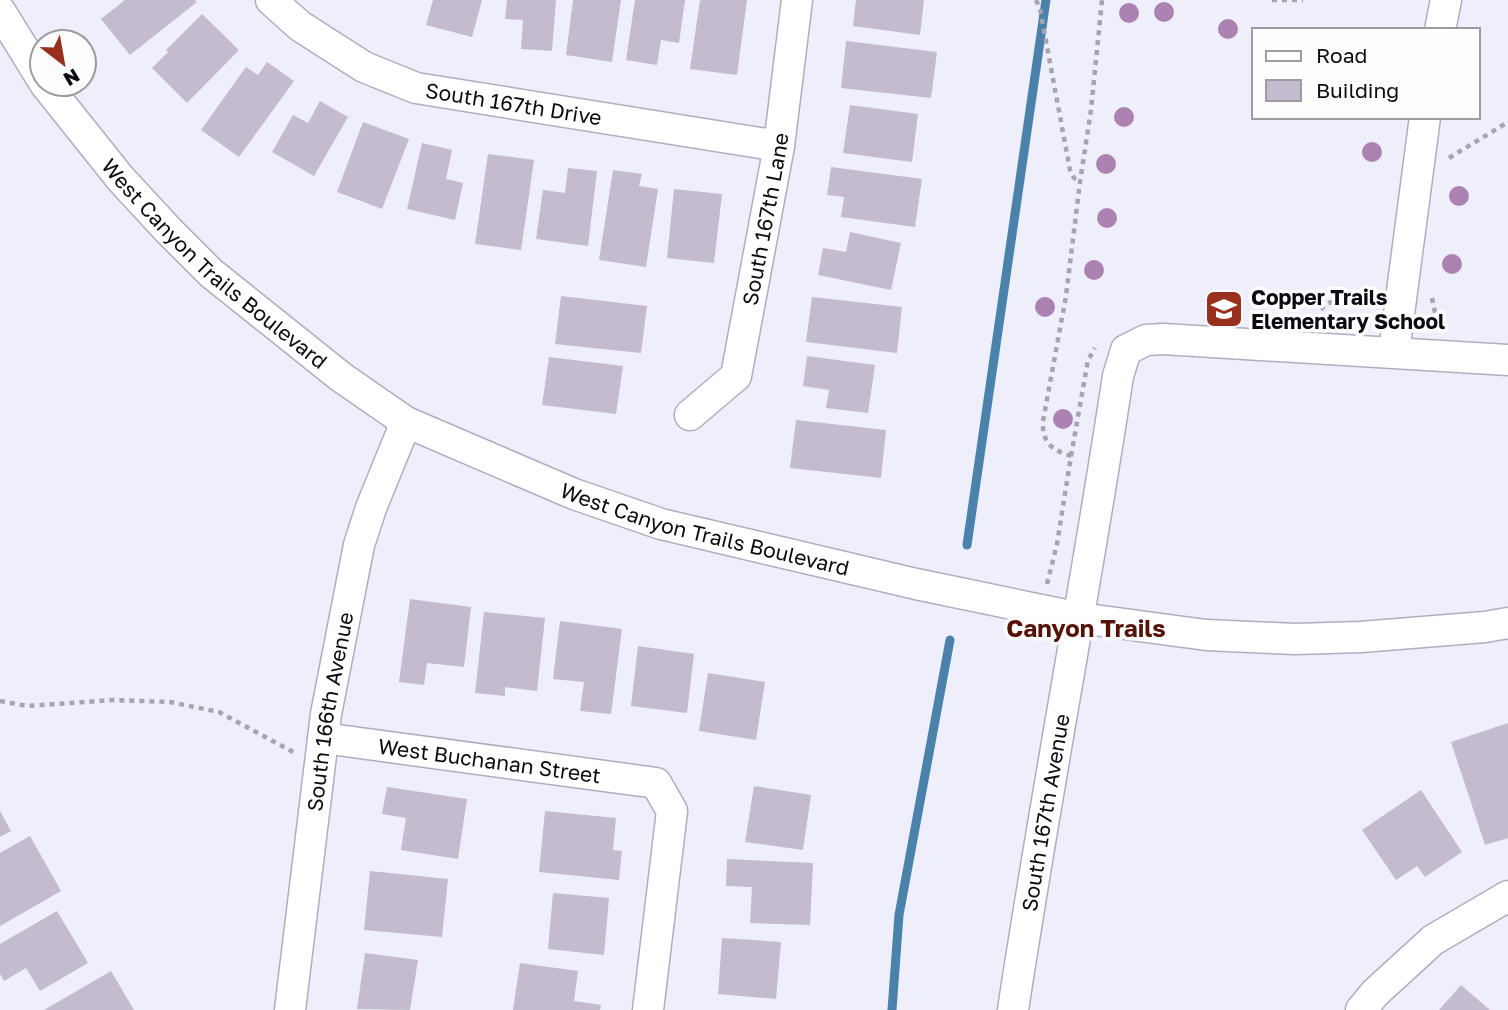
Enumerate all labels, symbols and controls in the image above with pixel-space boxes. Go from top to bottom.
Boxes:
north arrow [28,28,98,98]
legend [1252,28,1480,119]
text: Road [1316,42,1367,68]
text: N [60,64,84,92]
street label: South 167th Drive [424,77,604,130]
text: Building [1316,77,1399,103]
street label: South 167th Lane [736,131,794,308]
street label: West Canyon Trails Boulevard [96,153,333,374]
place label: Copper Trails Elementary School [1251,284,1445,334]
school or university icon: Copper Trails Elementary School [1203,288,1245,330]
street label: West Canyon Trails Boulevard [557,477,852,581]
street label: South 166th Avenue [301,610,359,813]
district label: Canyon Trails [1006,613,1166,642]
street label: South 167th Avenue [1016,712,1075,913]
street label: West Buchanan Street [376,733,602,788]

